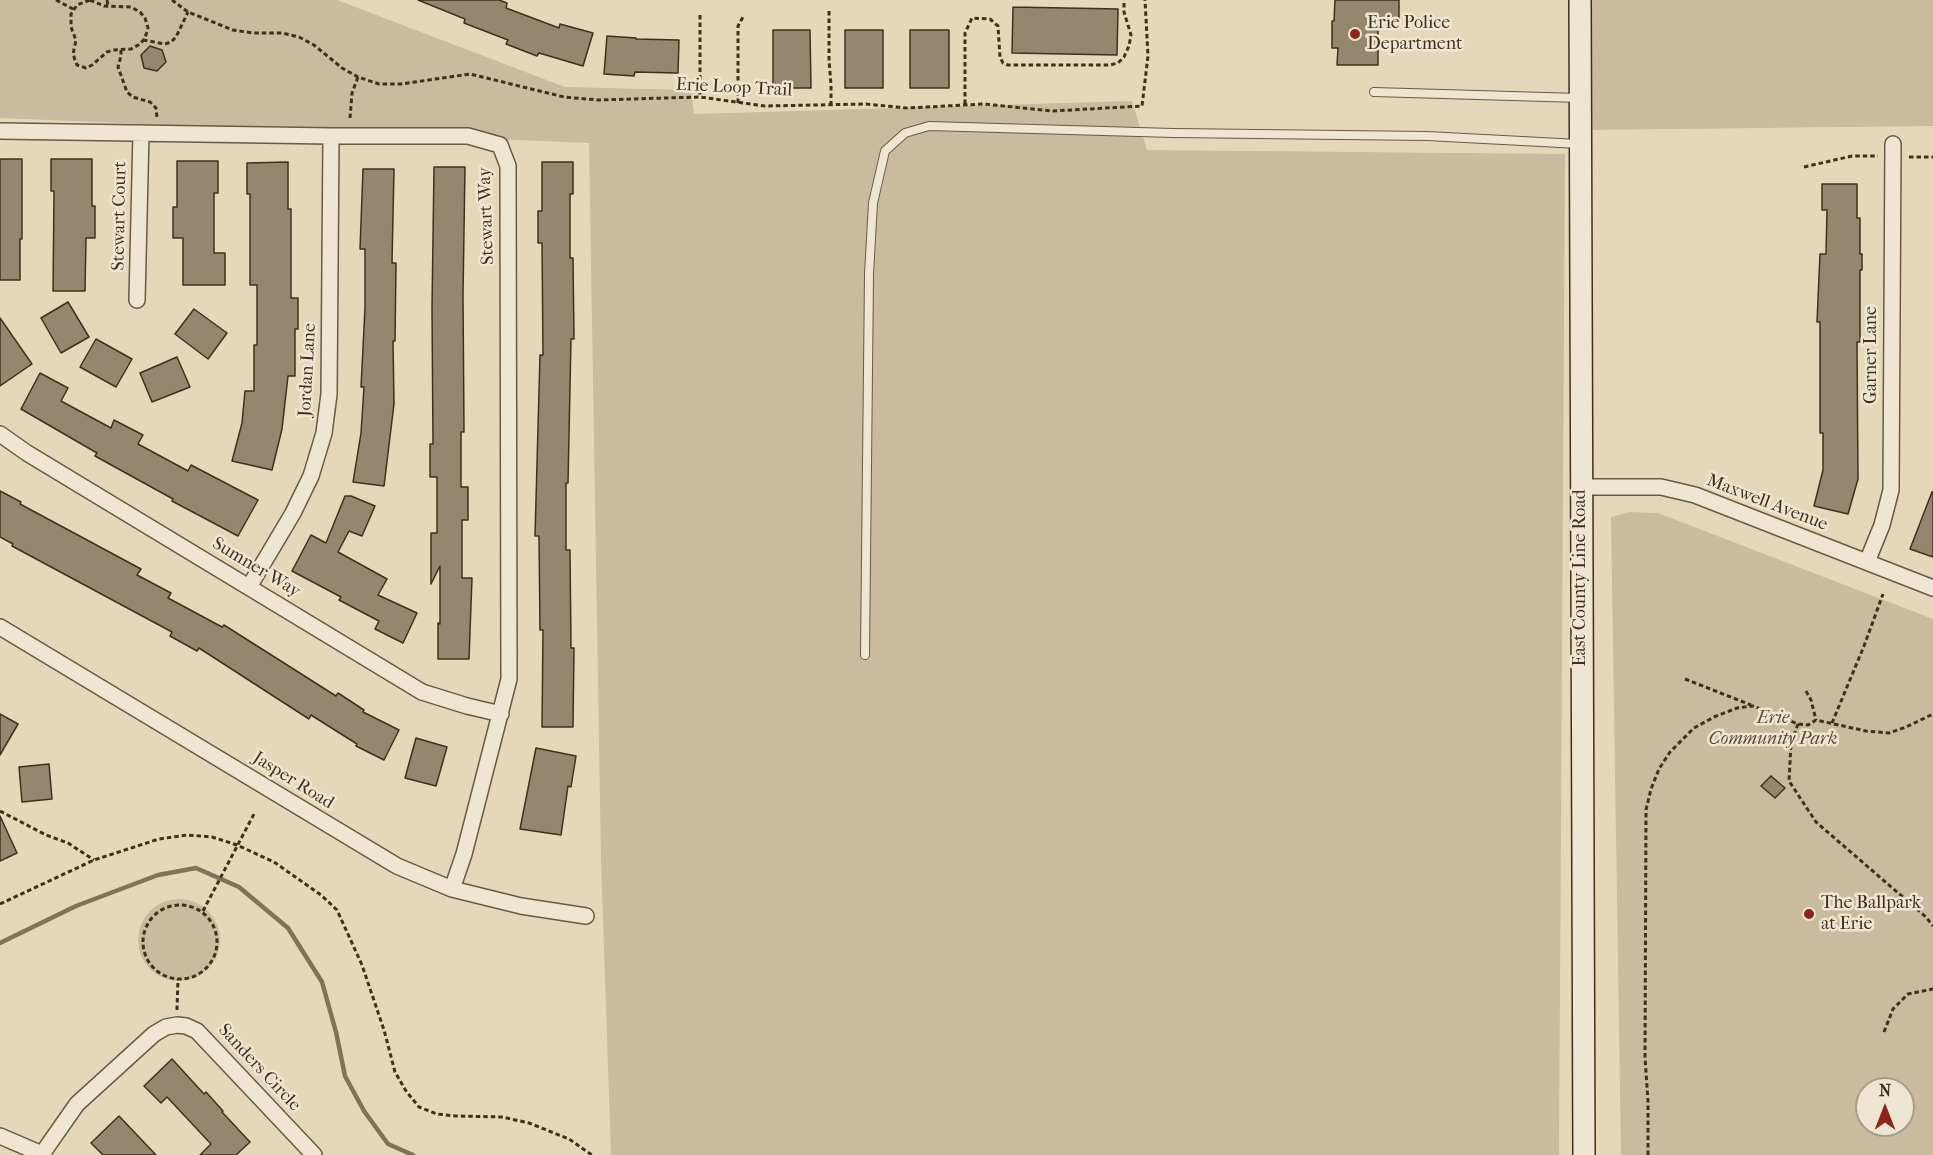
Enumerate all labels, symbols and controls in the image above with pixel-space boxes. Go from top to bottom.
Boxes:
place label: Erie Police Department [1367,13,1462,56]
marker: Erie Police Department [1348,27,1362,41]
street label: Erie Loop Trail [675,74,793,102]
street label: Stewart Court [108,161,132,271]
street label: Stewart Way [474,167,500,265]
street label: Garner Lane [1861,306,1883,404]
street label: Jordan Lane [295,323,321,417]
street label: Maxwell Avenue [1703,470,1831,536]
street label: East County Line Road [1570,489,1592,667]
street label: Sumner Way [208,533,304,603]
park label: Erie Community Park [1709,708,1837,750]
street label: Jasper Road [248,748,338,814]
place label: The Ballpark at Erie [1821,893,1921,936]
marker: The Ballpark at Erie [1802,907,1816,921]
street label: Sanders Circle [213,1020,305,1116]
north arrow [1855,1077,1915,1137]
text: N [1879,1081,1891,1100]

